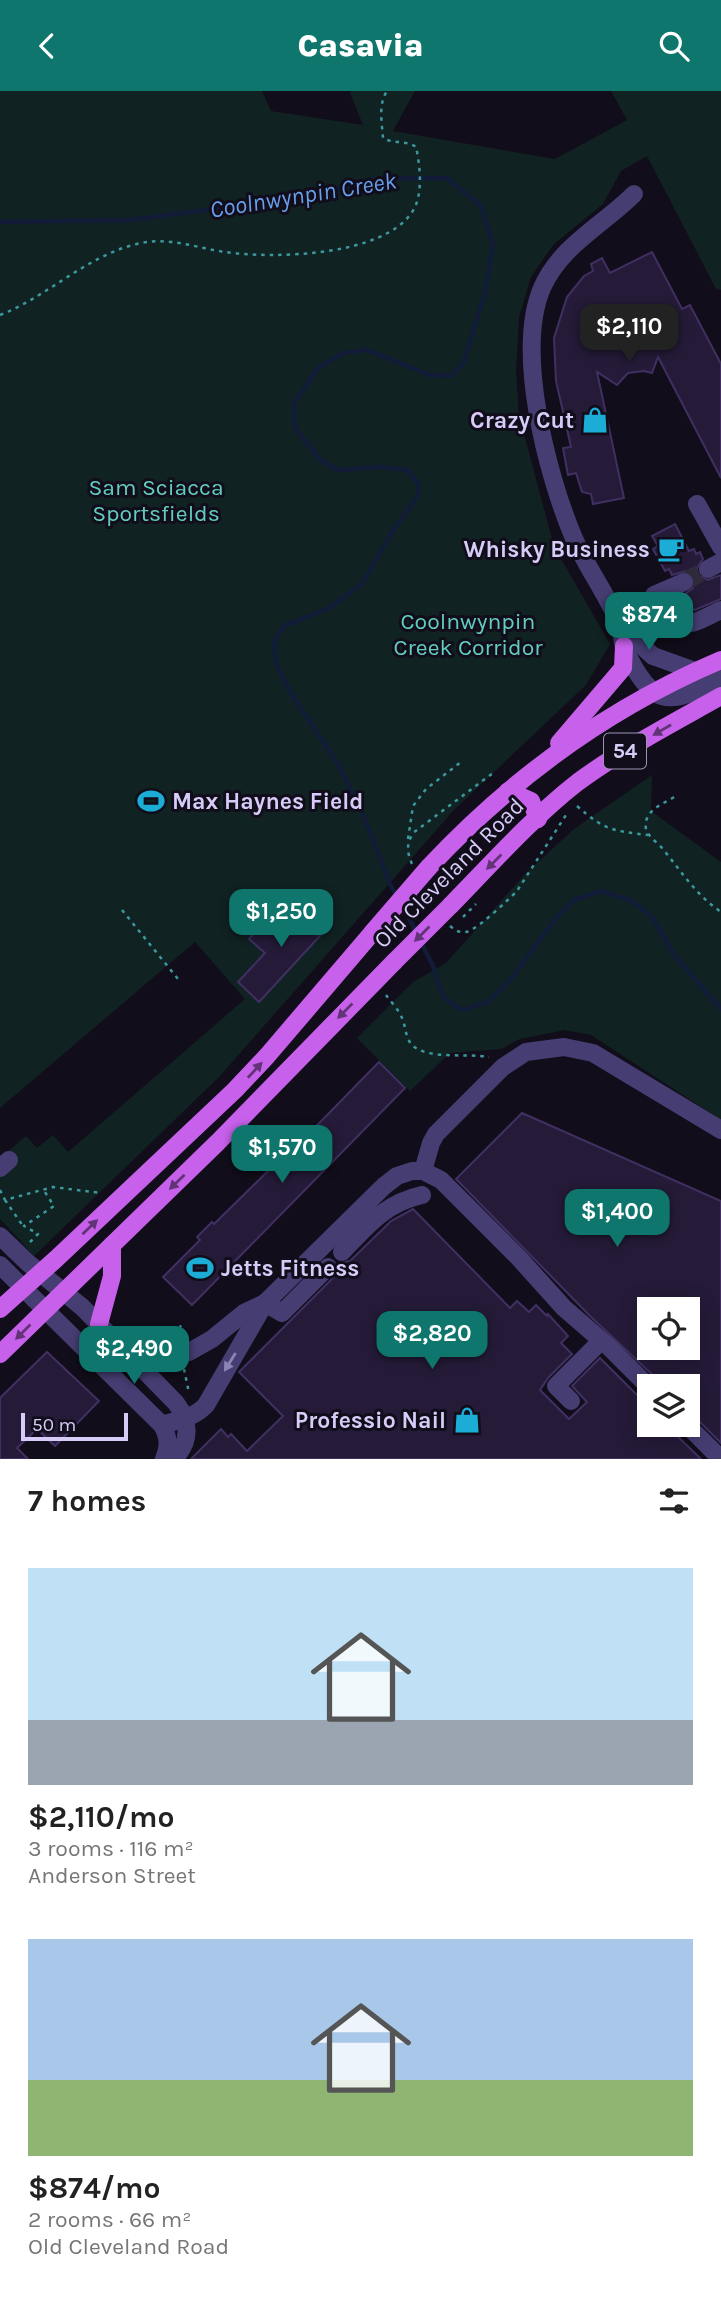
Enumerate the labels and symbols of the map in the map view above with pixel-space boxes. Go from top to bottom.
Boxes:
water label: Coolnwynpin Creek [208,166,399,224]
pin: $2,110 [572,305,686,364]
shop icon: Crazy Cut [580,405,610,435]
place label: Crazy Cut [470,407,574,434]
park label: Sam Sciacca Sportsfields [88,474,224,527]
cafe icon: Whisky Business [656,534,686,564]
place label: Whisky Business [464,536,650,563]
pin: $874 [608,593,690,652]
park label: Coolnwynpin Creek Corridor [393,608,543,661]
one-way arrow [652,724,671,736]
road number: 54 [604,733,646,769]
sports icon: Max Haynes Field [136,786,166,816]
place label: Max Haynes Field [172,788,363,815]
street label: Old Cleveland Road [368,792,530,954]
one-way arrow [486,853,503,869]
pin: $1,250 [224,889,338,949]
one-way arrow [415,925,431,942]
one-way arrow [337,1002,354,1019]
one-way arrow [246,1062,262,1079]
pin: $1,570 [225,1125,339,1185]
one-way arrow [169,1174,185,1190]
pin: $1,400 [560,1189,674,1249]
one-way arrow [82,1218,99,1235]
sports icon: Jetts Fitness [185,1253,215,1283]
place label: Jetts Fitness [221,1255,359,1282]
pin: $2,820 [375,1311,489,1371]
one-way arrow [15,1323,31,1340]
pin: $2,490 [77,1327,191,1386]
one-way arrow [224,1352,237,1371]
shop icon: Professio Nail [452,1405,482,1435]
place label: Professio Nail [295,1407,446,1434]
scale bar [21,1410,128,1442]

